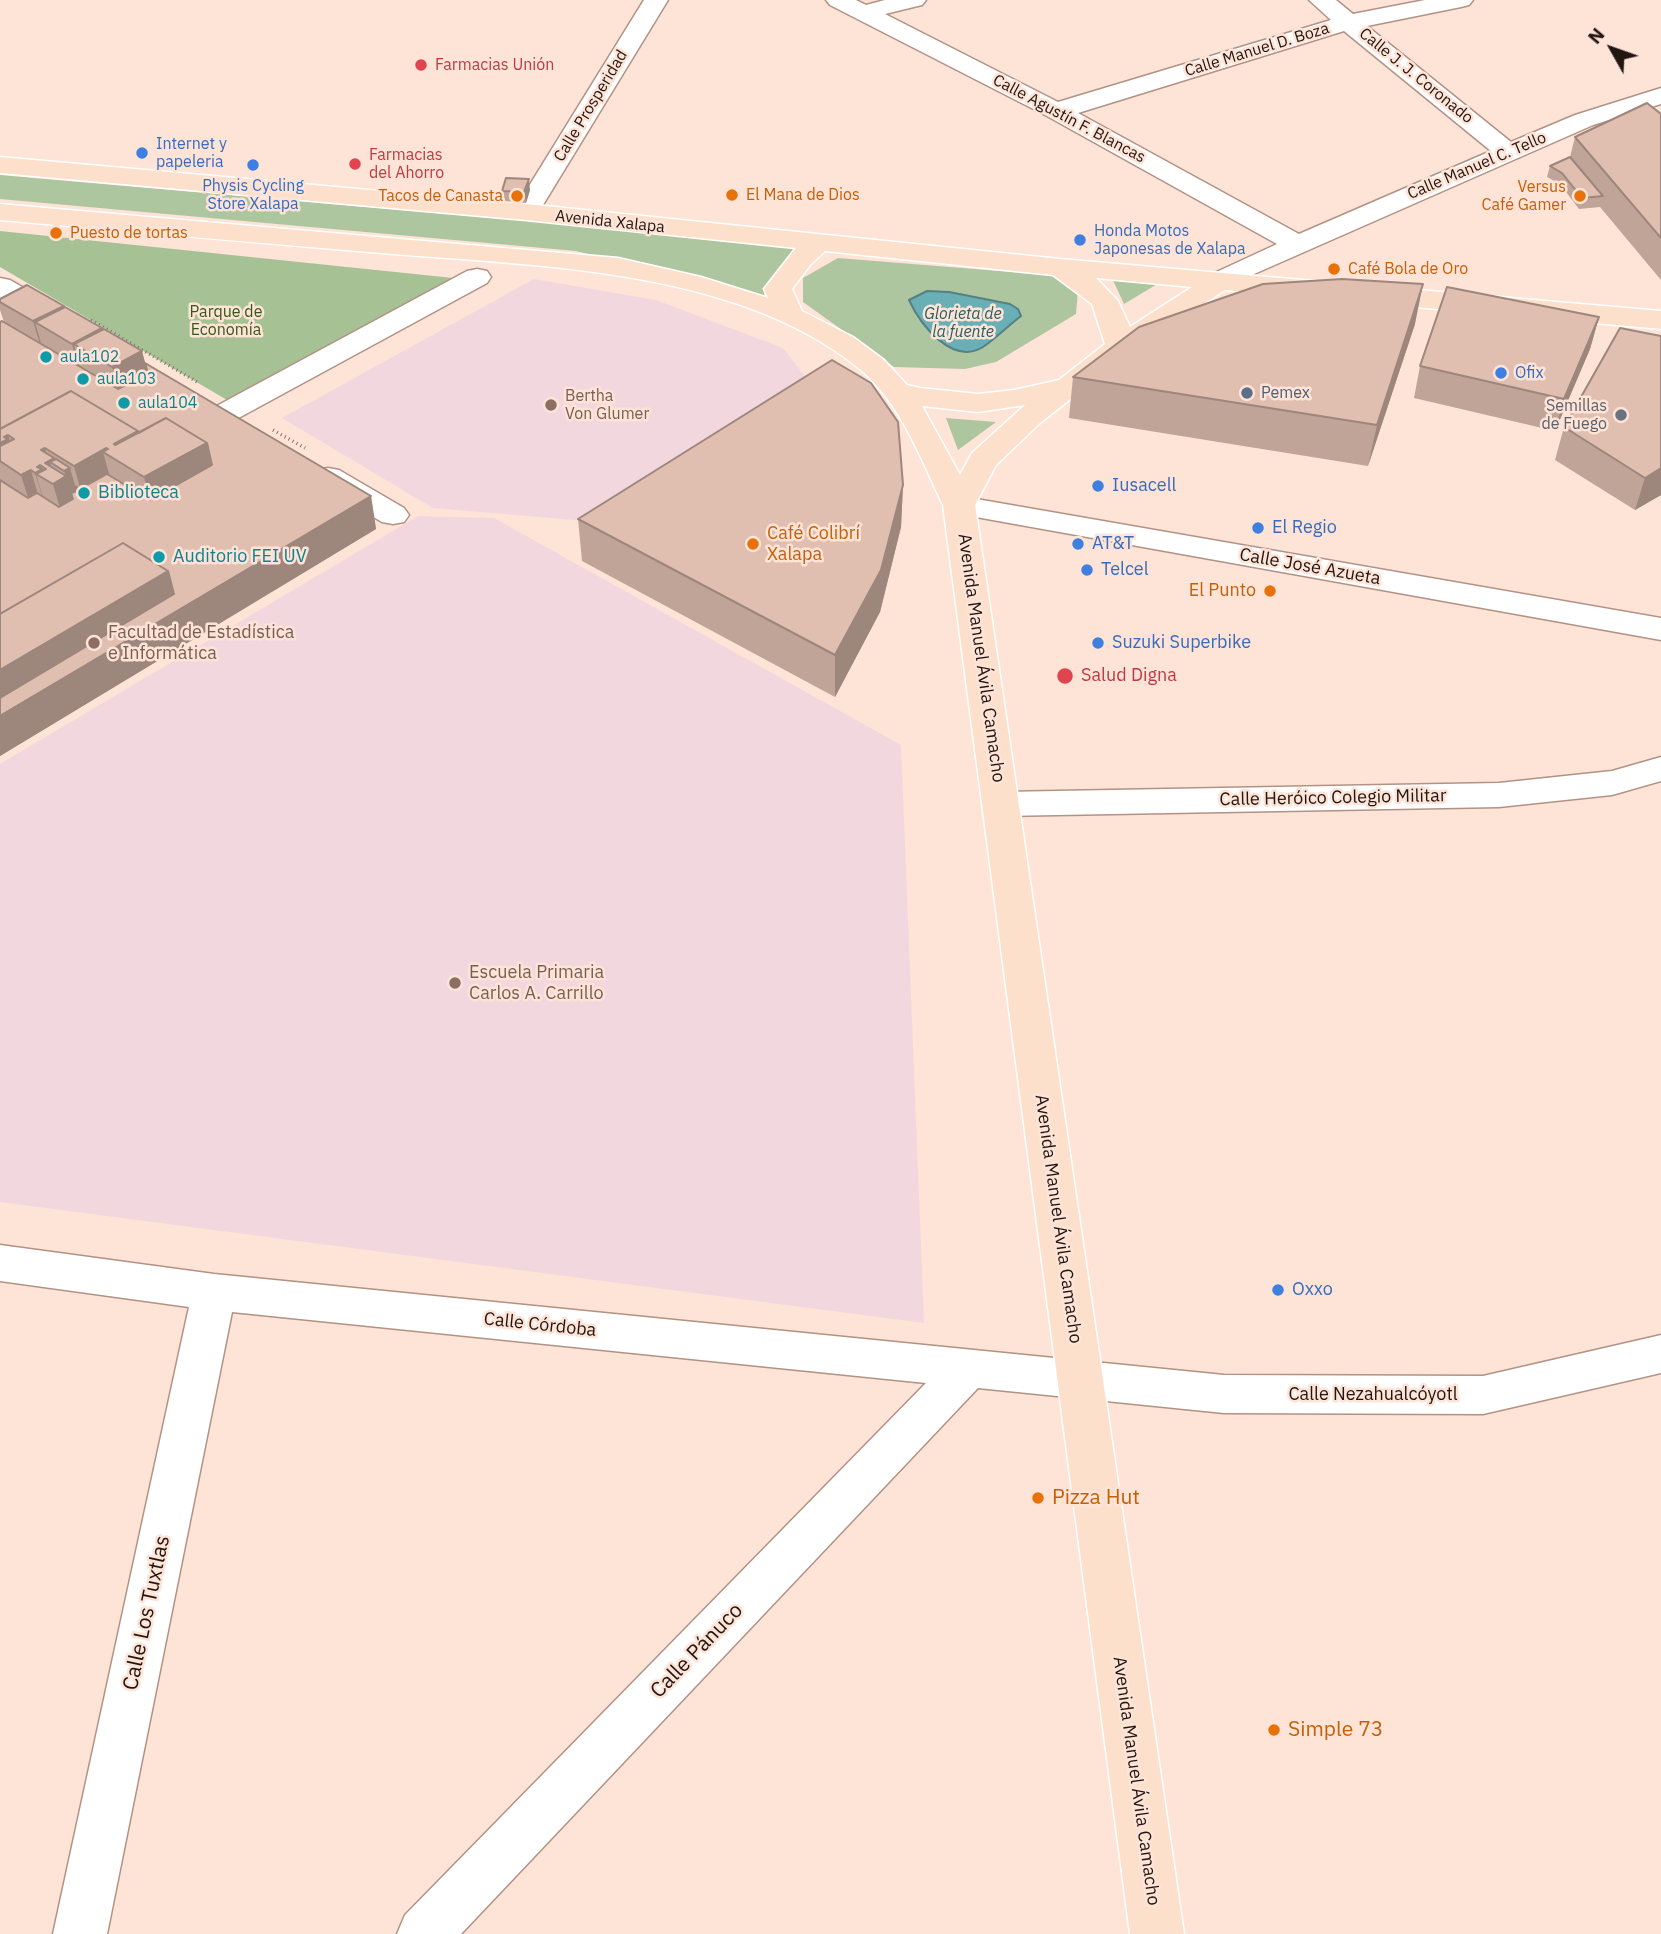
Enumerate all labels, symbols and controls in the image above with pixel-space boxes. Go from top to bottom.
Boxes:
north arrow [1577,14,1647,84]
street label: Calle Manuel D. Boza [1182,19,1332,81]
text: N [1582,23,1610,48]
street label: Calle J. J. Coronado [1355,24,1477,128]
street label: Calle Prosperidad [550,47,632,165]
place label: Farmacias Unión [435,55,554,75]
marker: Farmacias Unión [413,57,429,73]
street label: Calle Agustín F. Blancas [989,71,1149,167]
street label: Calle Manuel C. Tello [1405,128,1549,204]
place label: Internet y papeleria [156,134,227,172]
marker: Internet y papeleria [134,145,150,161]
place label: Farmacias del Ahorro [369,145,444,183]
marker: Farmacias del Ahorro [347,156,363,172]
marker: Physis Cycling Store Xalapa [245,157,261,173]
place label: Physis Cycling Store Xalapa [202,176,304,214]
place label: Versus Café Gamer [1482,177,1566,215]
place label: El Mana de Dios [746,185,860,205]
place label: Tacos de Canasta [378,186,503,206]
marker: El Mana de Dios [724,187,740,203]
marker: Tacos de Canasta [509,188,525,204]
marker: Versus Café Gamer [1572,188,1588,204]
street label: Avenida Xalapa [554,207,666,237]
place label: Honda Motos Japonesas de Xalapa [1094,221,1245,259]
place label: Puesto de tortas [70,223,188,243]
marker: Puesto de tortas [48,225,64,241]
marker: Honda Motos Japonesas de Xalapa [1072,232,1088,248]
place label: Café Bola de Oro [1348,259,1468,279]
marker: Café Bola de Oro [1326,261,1342,277]
park label: Parque de Economía [190,302,262,340]
water label: Glorieta de la fuente [924,304,1002,342]
place label: aula102 [60,347,119,367]
marker: aula102 [38,349,54,365]
place label: Ofix [1515,363,1544,383]
marker: Ofix [1493,365,1509,381]
place label: aula103 [97,369,156,389]
marker: aula103 [75,371,91,387]
place label: Pemex [1261,383,1310,403]
marker: Pemex [1239,385,1255,401]
place label: Bertha Von Glumer [565,386,649,424]
place label: aula104 [138,393,197,413]
marker: aula104 [116,395,132,411]
place label: Semillas de Fuego [1541,396,1607,434]
marker: Bertha Von Glumer [543,397,559,413]
marker: Semillas de Fuego [1613,407,1629,423]
place label: Iusacell [1112,475,1176,497]
marker: Iusacell [1090,478,1106,494]
place label: Biblioteca [98,482,179,504]
marker: Biblioteca [76,485,92,501]
place label: El Regio [1272,517,1337,539]
marker: El Regio [1250,520,1266,536]
place label: Café Colibrí Xalapa [767,523,860,566]
street label: Avenida Manuel Ávila Camacho [953,532,1009,784]
place label: AT&T [1092,533,1134,555]
marker: Café Colibrí Xalapa [745,536,761,552]
marker: AT&T [1070,536,1086,552]
street label: Calle José Azueta [1238,544,1382,590]
place label: Auditorio FEI UV [173,546,307,568]
marker: Auditorio FEI UV [151,549,167,565]
place label: Telcel [1101,559,1149,581]
marker: Telcel [1079,562,1095,578]
place label: El Punto [1189,580,1256,602]
marker: El Punto [1262,583,1278,599]
place label: Facultad de Estadística e Informática [108,622,294,664]
place label: Suzuki Superbike [1112,632,1251,654]
marker: Facultad de Estadística e Informática [86,635,102,651]
marker: Suzuki Superbike [1090,635,1106,651]
place label: Salud Digna [1081,665,1177,687]
marker: Salud Digna [1055,666,1075,686]
street label: Calle Heróico Colegio Militar [1219,785,1447,811]
place label: Escuela Primaria Carlos A. Carrillo [469,962,604,1004]
marker: Escuela Primaria Carlos A. Carrillo [447,975,463,991]
street label: Avenida Manuel Ávila Camacho [1030,1093,1086,1345]
place label: Oxxo [1292,1279,1333,1301]
marker: Oxxo [1270,1282,1286,1298]
street label: Calle Córdoba [483,1308,597,1342]
street label: Calle Nezahualcóyotl [1288,1384,1458,1406]
place label: Pizza Hut [1052,1485,1140,1511]
marker: Pizza Hut [1030,1490,1046,1506]
street label: Calle Los Tuxtlas [118,1533,176,1693]
street label: Calle Pánuco [646,1598,748,1704]
street label: Avenida Manuel Ávila Camacho [1108,1655,1164,1907]
place label: Simple 73 [1288,1717,1383,1743]
marker: Simple 73 [1266,1722,1282,1738]

